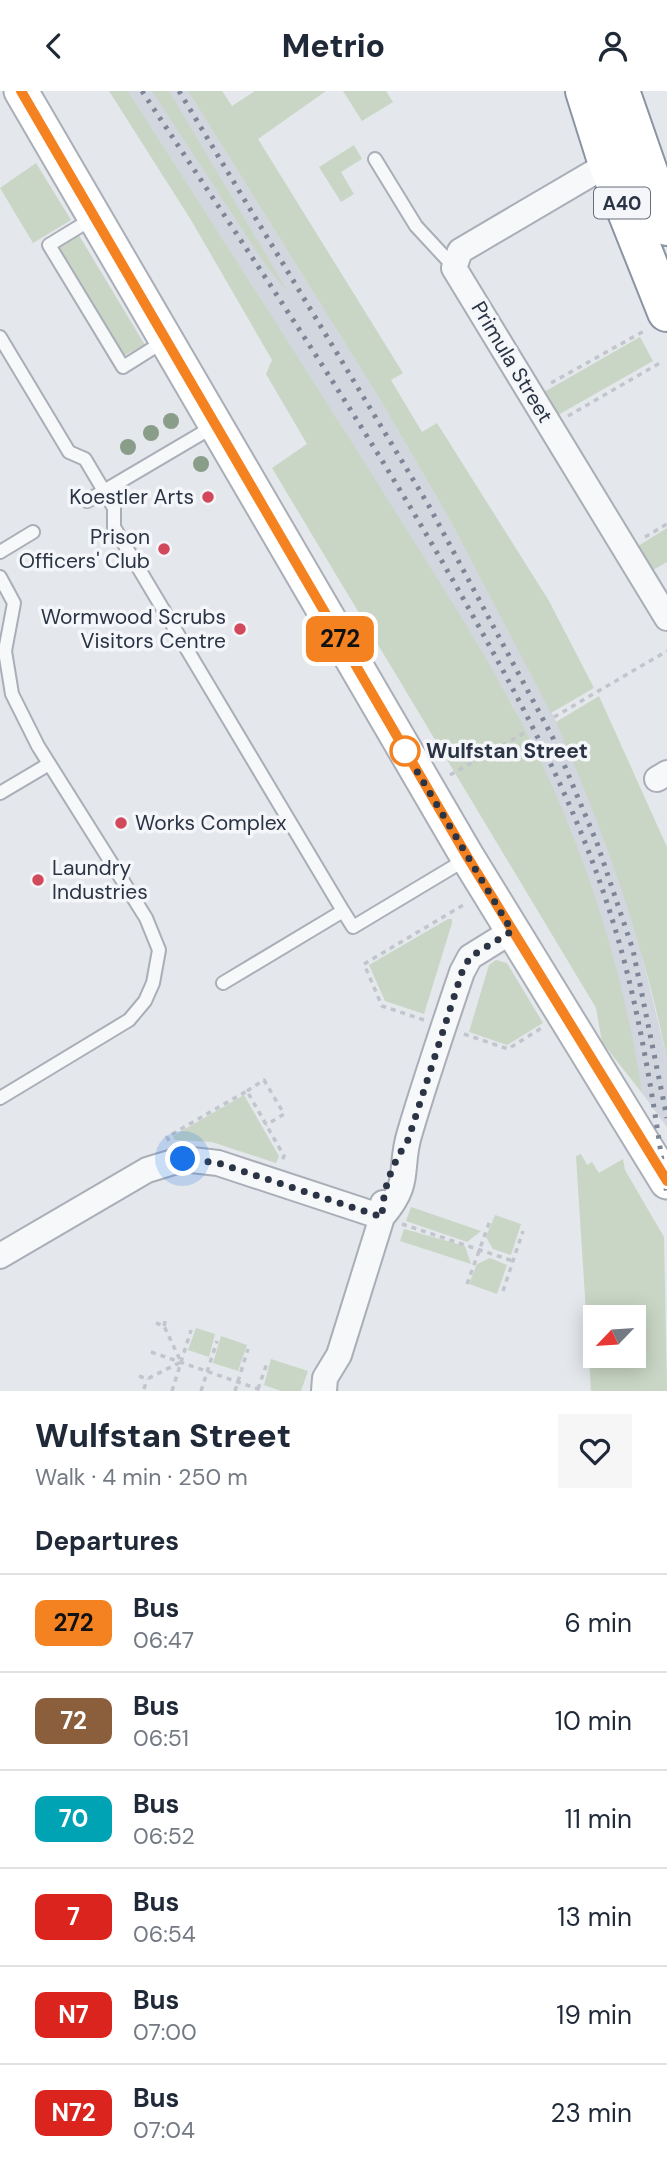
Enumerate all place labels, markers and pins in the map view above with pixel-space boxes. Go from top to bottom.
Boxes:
place label: Koestler Arts [69,483,194,511]
marker: Koestler Arts [200,489,216,505]
place label: Prison Officers' Club [19,523,150,575]
marker: Prison Officers' Club [156,541,172,557]
place label: Wormwood Scrubs Visitors Centre [41,603,226,655]
marker: Wormwood Scrubs Visitors Centre [232,621,248,637]
marker: Wulfstan Street [390,736,420,766]
place label: Wulfstan Street [426,737,588,765]
place label: Works Complex [135,809,287,837]
marker: Works Complex [113,815,129,831]
place label: Laundry Industries [52,854,148,906]
marker: Laundry Industries [30,872,46,888]

